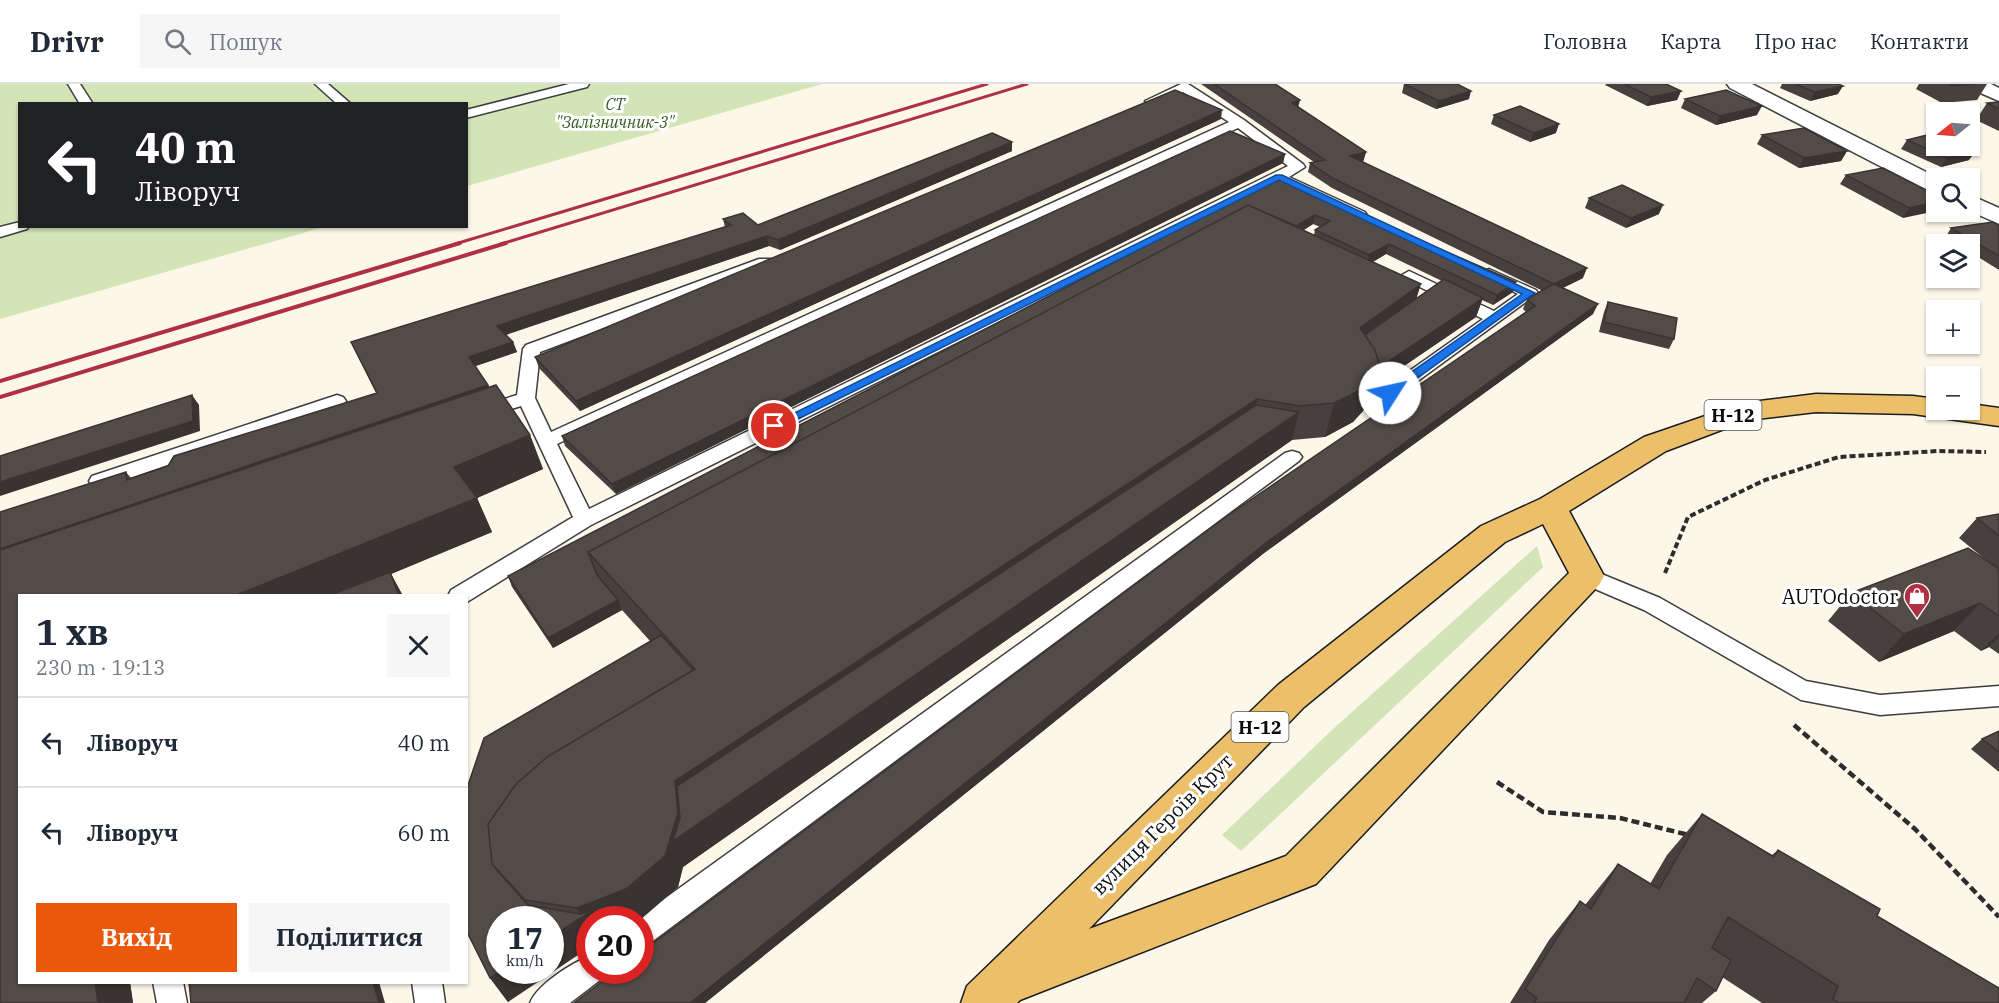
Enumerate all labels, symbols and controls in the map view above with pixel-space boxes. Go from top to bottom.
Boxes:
search box [140,14,560,68]
text: Drivr [30,23,104,60]
icon: search [161,25,194,58]
text: Пошук [209,27,282,56]
text: Головна [1543,27,1627,55]
text: Карта [1660,27,1721,55]
text: Про нас [1754,27,1837,55]
text: Контакти [1870,27,1969,55]
park label: СТ "Залізничник-3" [556,94,676,132]
north arrow [1926,102,1980,156]
map controls [1926,102,1980,420]
text: 40 m [135,120,236,175]
icon: left [36,126,114,204]
button: search [1926,168,1980,222]
text: Ліворуч [135,173,240,208]
button: layers [1926,234,1980,288]
button: + [1926,300,1980,354]
position arrow [1358,361,1422,425]
button: − [1926,366,1980,420]
pin [748,400,799,451]
road number: Н-12 [1704,400,1762,430]
icon: arrive [757,409,790,442]
shop icon: AUTOdoctor [1902,581,1932,619]
place label: AUTOdoctor [1782,583,1898,610]
text: 1 хв [36,608,109,655]
button: close [387,614,450,677]
text: 230 m · 19:13 [36,654,165,681]
road number: Н-12 [1232,712,1288,742]
icon: left [36,726,69,759]
text: Ліворуч [87,728,178,757]
text: 40 m [398,728,450,757]
street label: вулиця Героїв Крут [1085,747,1239,901]
icon: left [36,816,69,849]
text: Ліворуч [87,818,178,847]
text: 60 m [398,818,450,847]
button: Вихід [36,903,237,972]
button: Поділитися [249,903,450,972]
speed limit sign: 20 [576,906,654,984]
text: 17 [507,918,543,957]
text: km/h [506,951,544,970]

